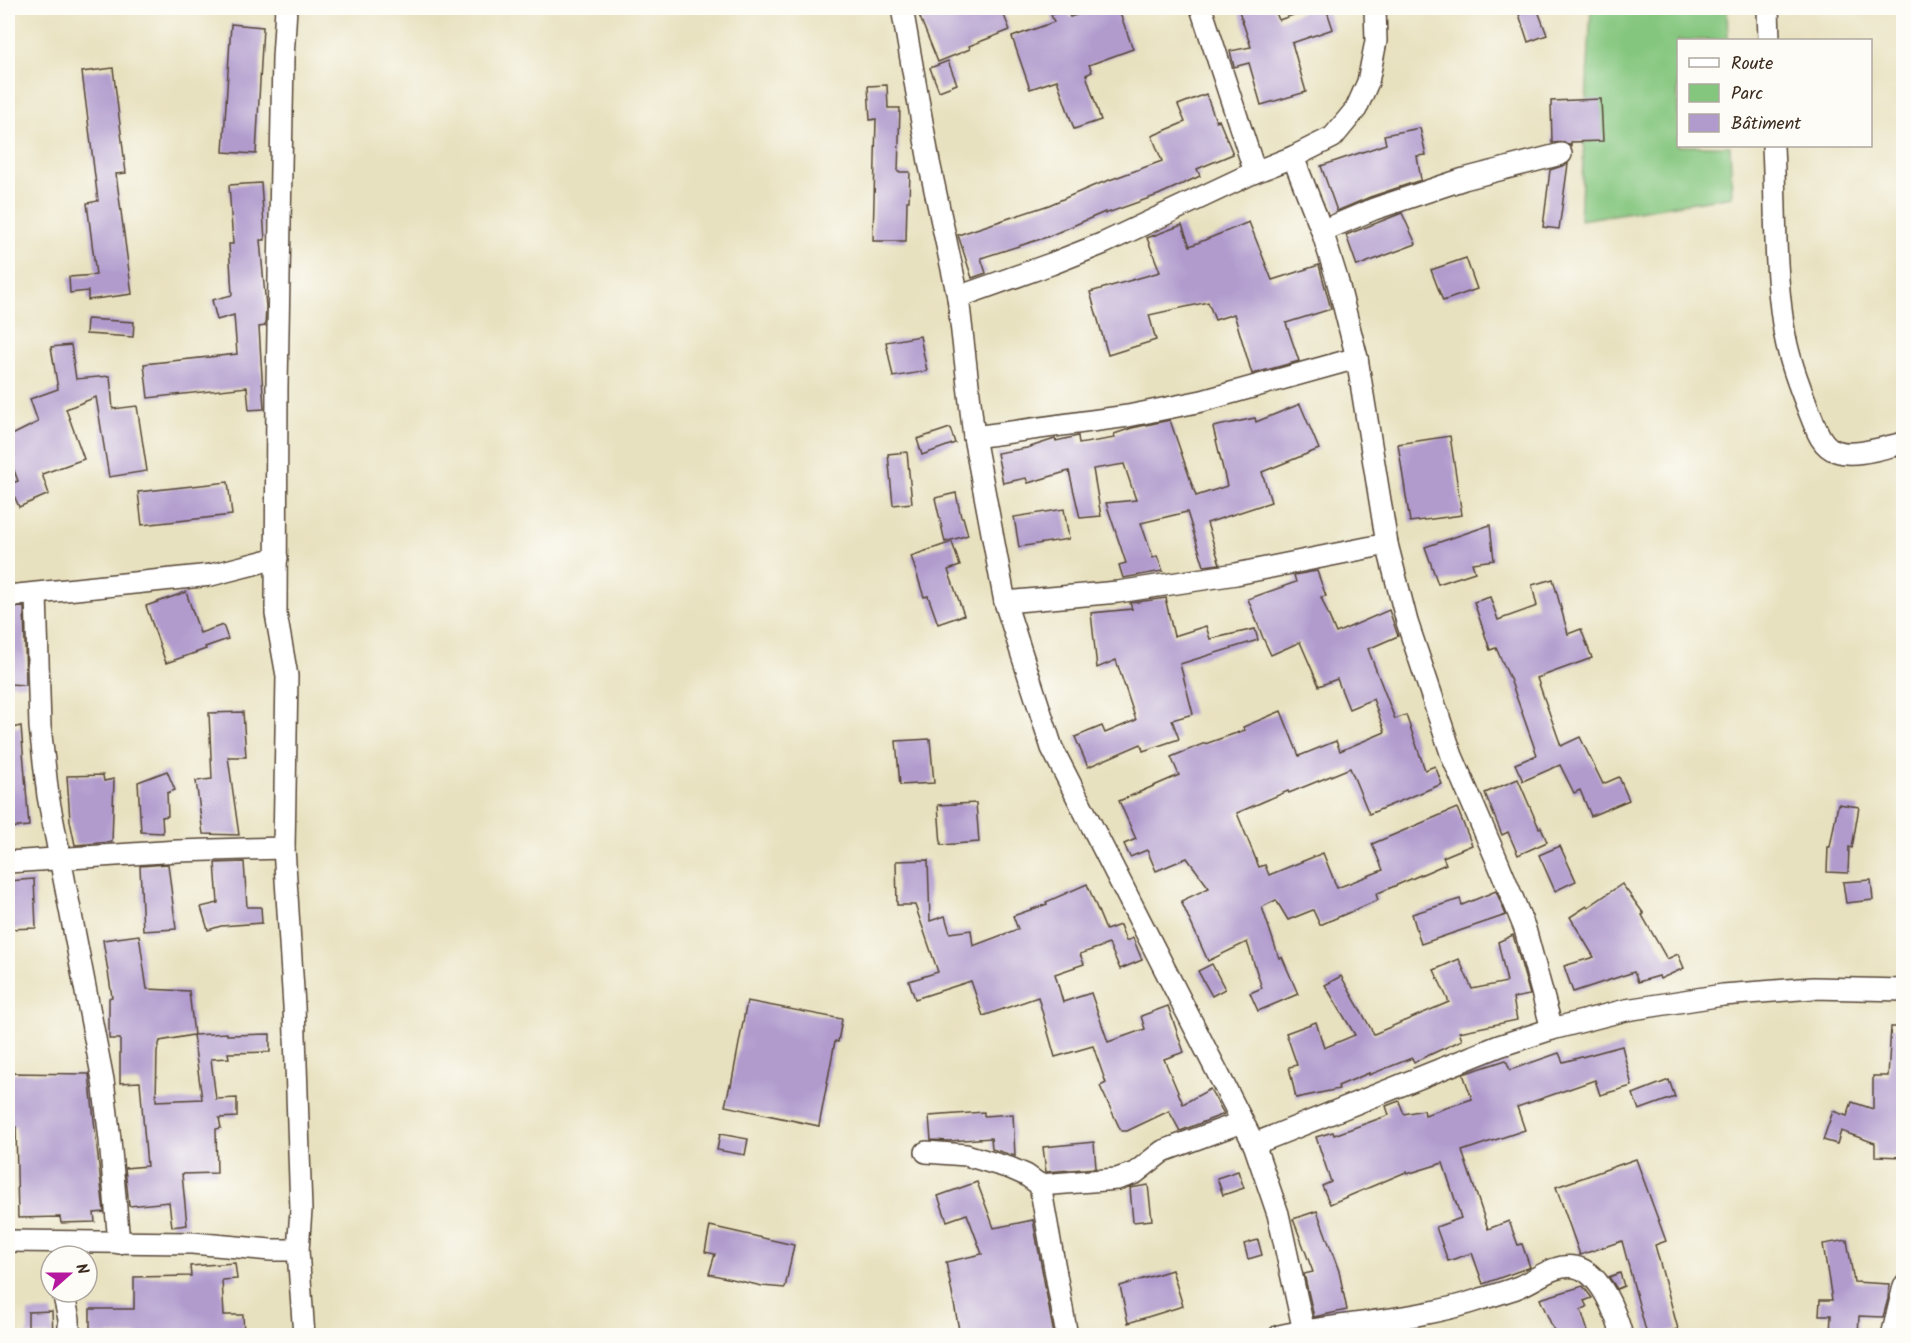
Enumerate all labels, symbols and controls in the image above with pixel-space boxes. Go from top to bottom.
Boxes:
legend [1677,39,1872,147]
text: Route [1731,50,1773,79]
text: Parc [1731,80,1763,109]
text: Bâtiment [1731,110,1802,139]
north arrow [39,1244,99,1304]
text: N [68,1260,95,1278]

